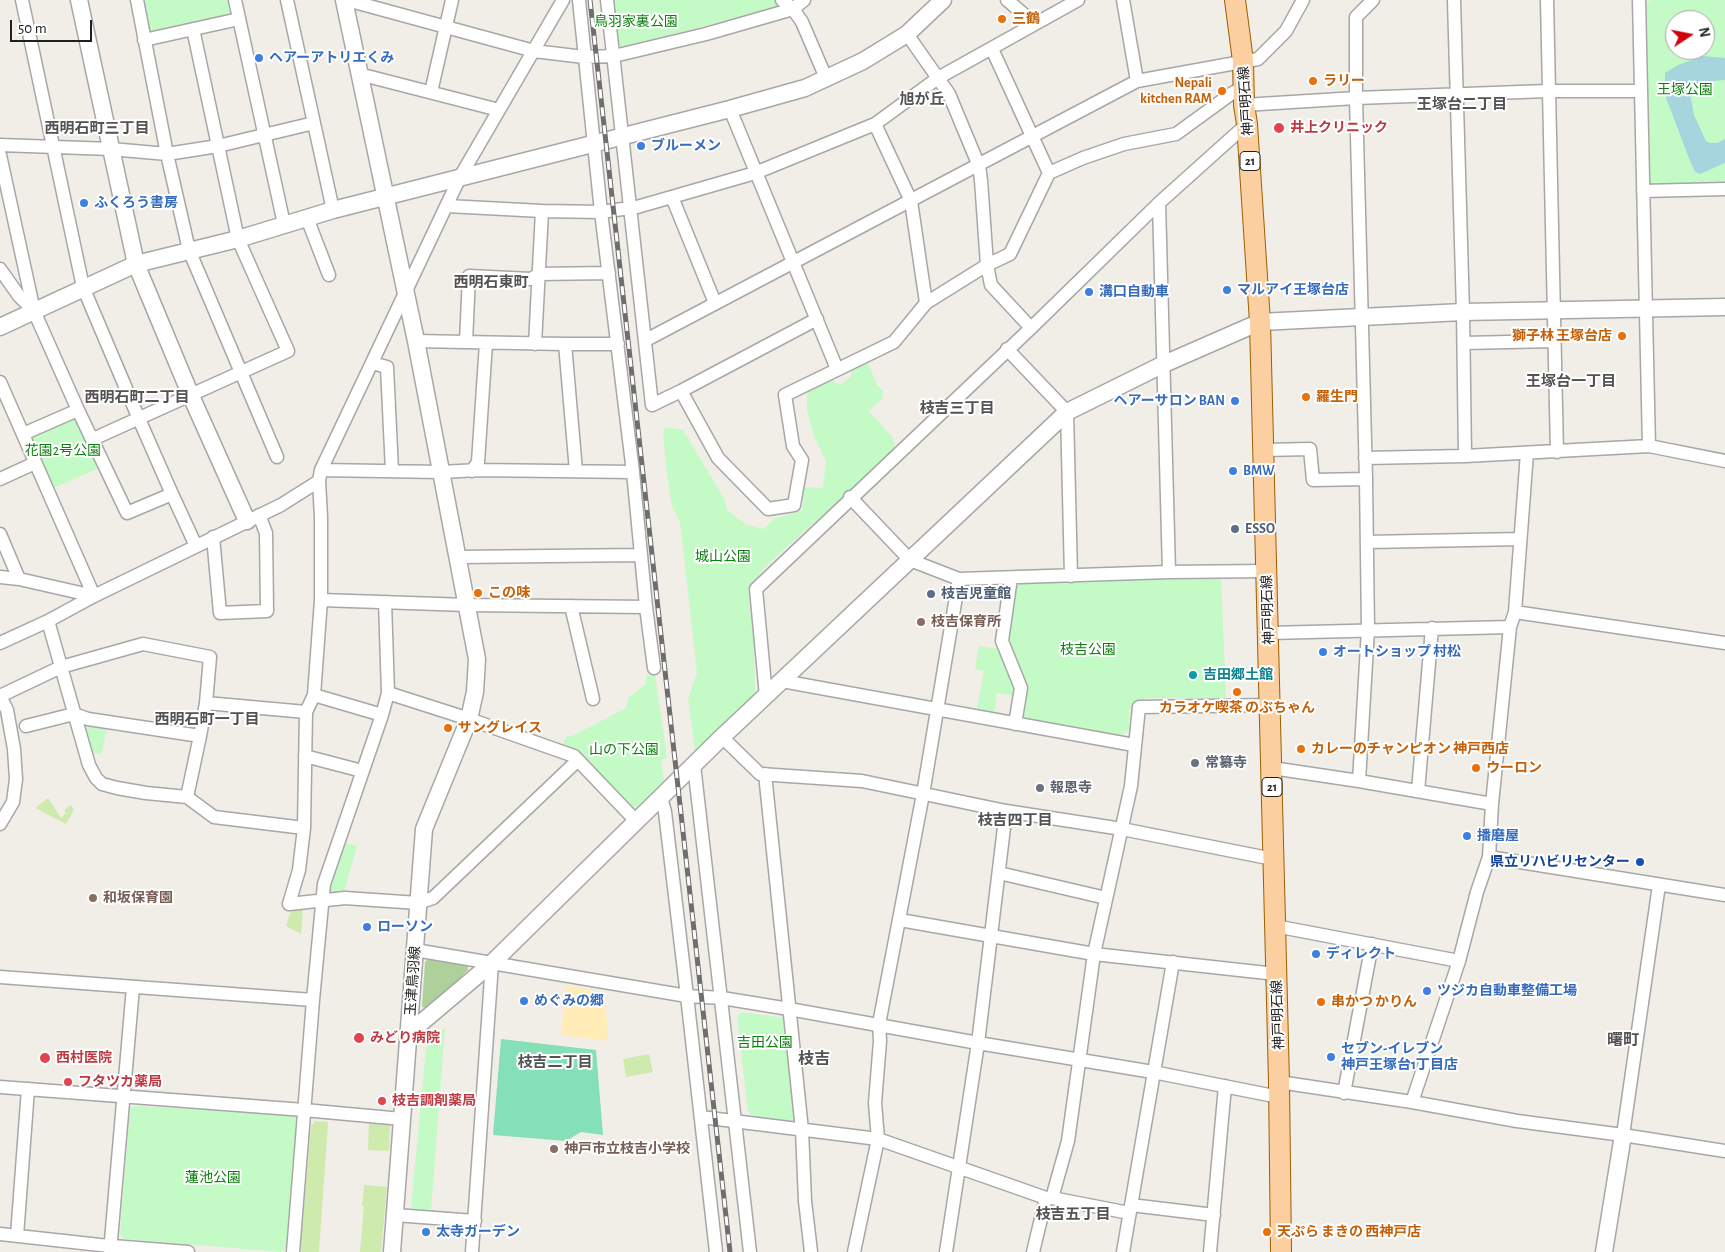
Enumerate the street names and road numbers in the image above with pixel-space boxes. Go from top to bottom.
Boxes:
street label: 神戸明石線 [1235,65,1257,137]
road number: 21 [1240,152,1260,170]
street label: 神戸明石線 [1258,575,1278,645]
road number: 21 [1262,778,1282,796]
street label: 玉津鳥羽線 [402,945,424,1017]
street label: 神戸明石線 [1268,980,1288,1050]

